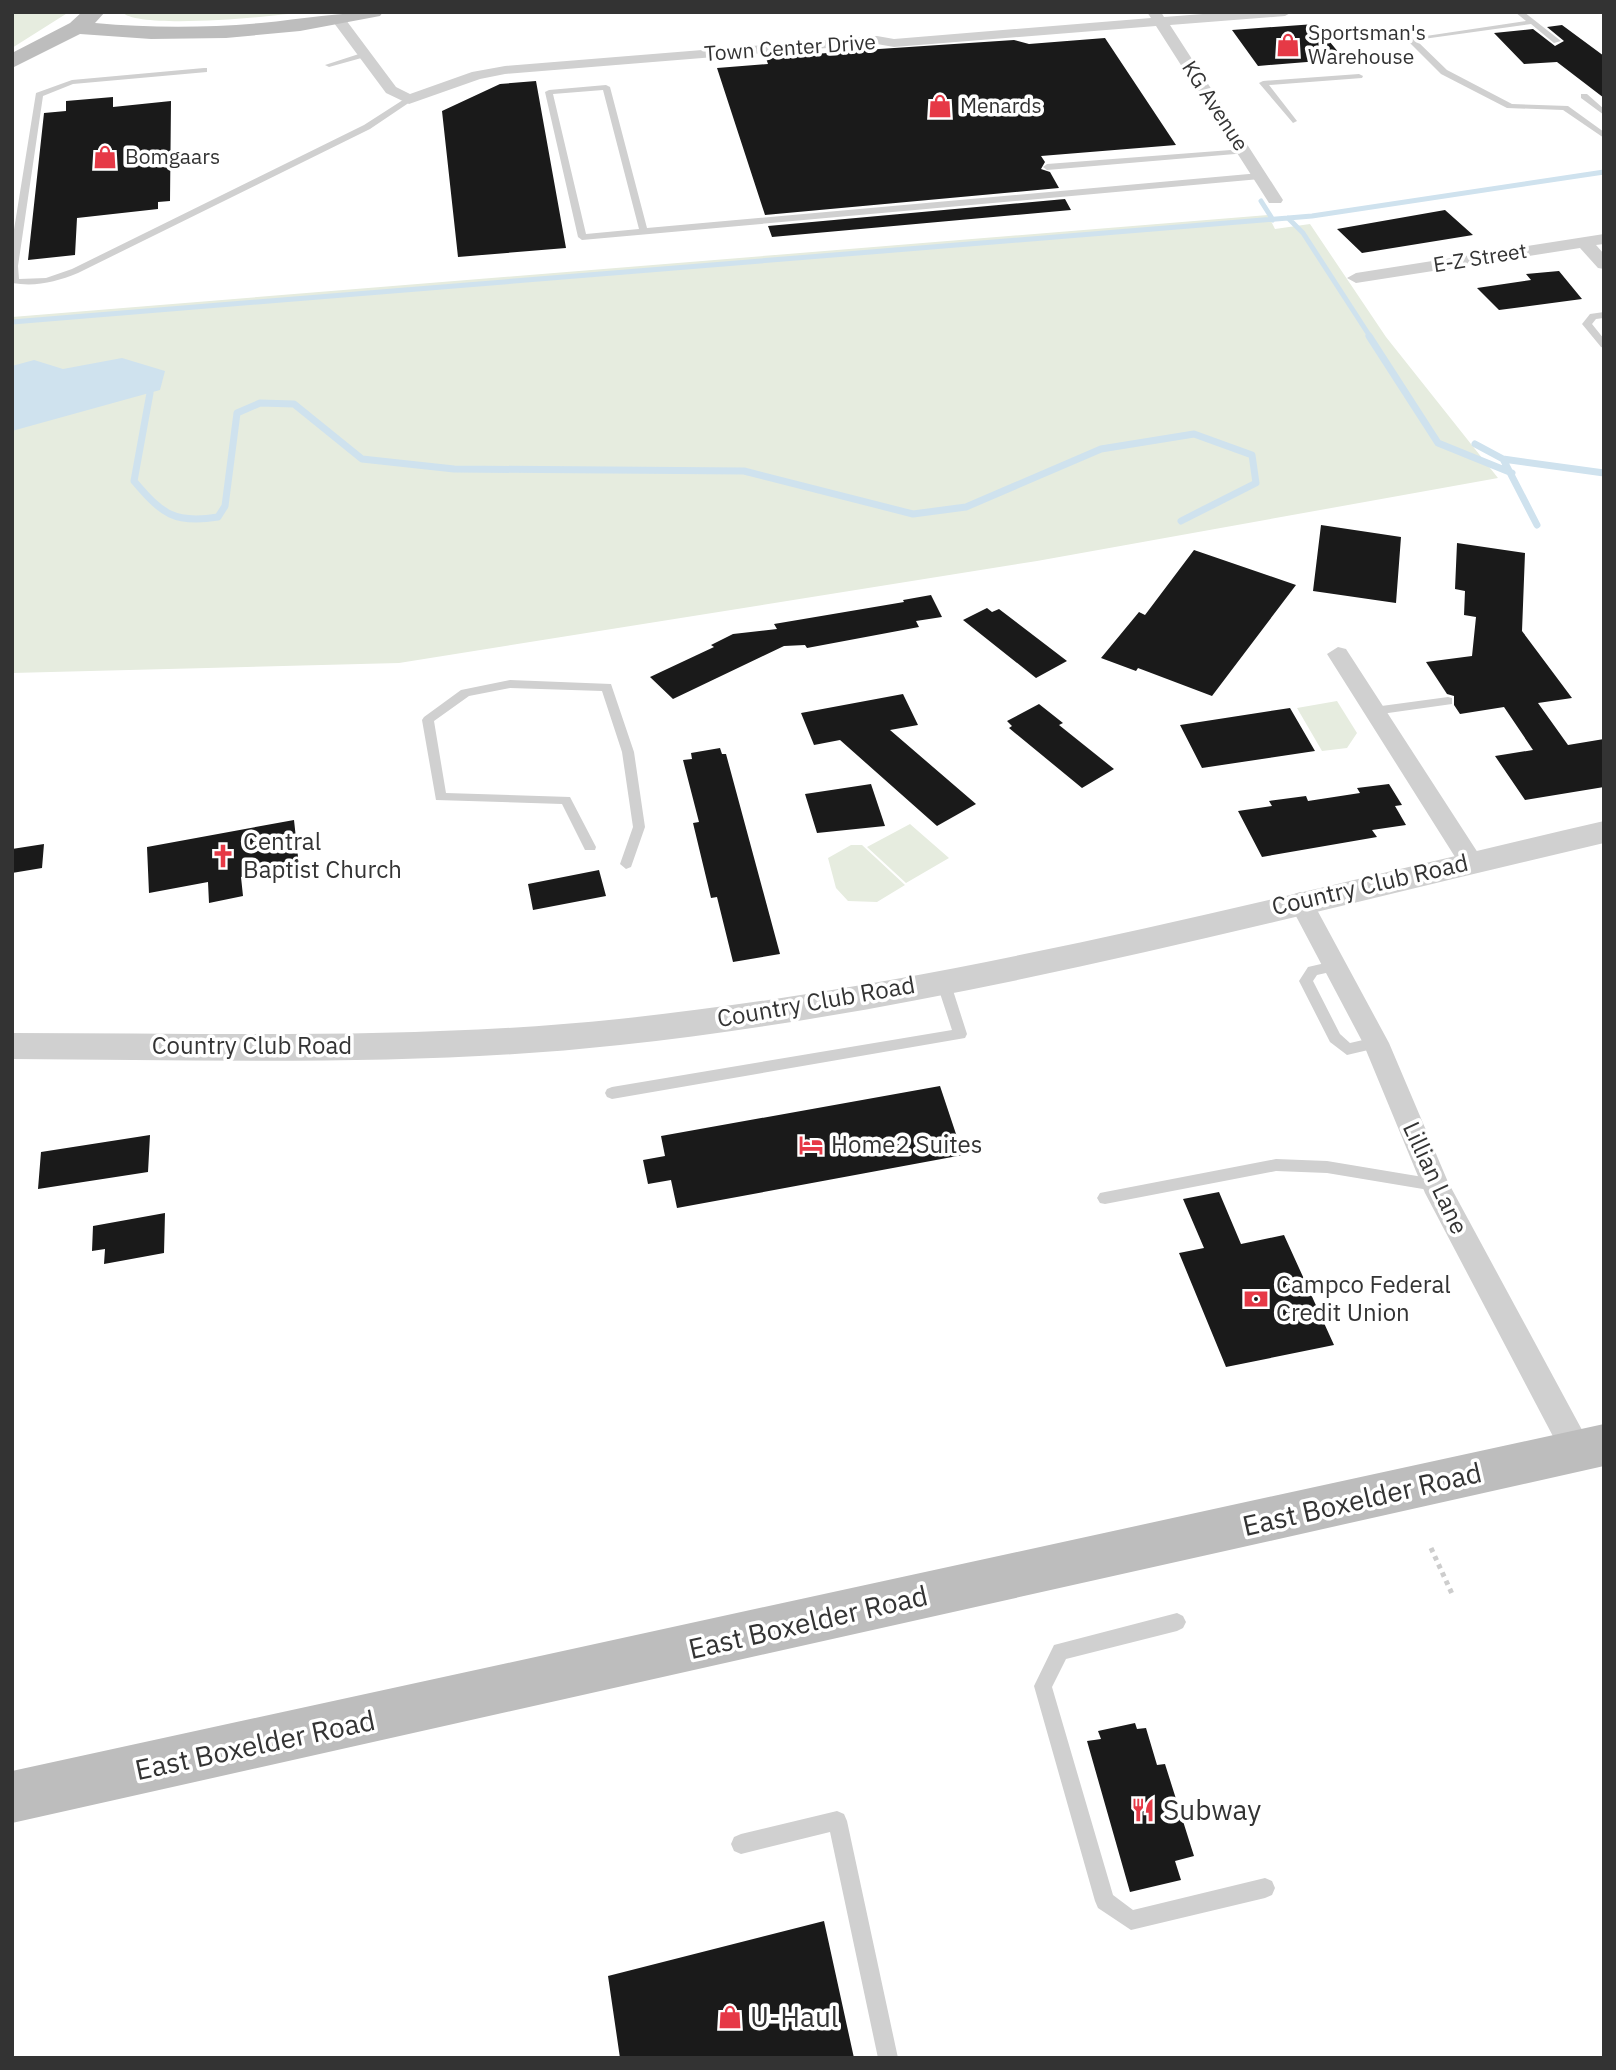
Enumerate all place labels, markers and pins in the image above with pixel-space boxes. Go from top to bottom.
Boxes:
place label: Sportsman's Warehouse [1308,18,1426,70]
shop icon: Sportsman's Warehouse [1274,31,1302,59]
place label: Menards [960,91,1042,119]
shop icon: Menards [926,92,954,120]
place label: Bomgaars [125,142,220,170]
shop icon: Bomgaars [91,143,119,171]
place label: Central Baptist Church [243,825,402,885]
church icon: Central Baptist Church [209,842,237,870]
place label: Home2 Suites [831,1128,982,1160]
hotel icon: Home2 Suites [797,1131,825,1159]
place label: Campco Federal Credit Union [1276,1268,1451,1328]
bank icon: Campco Federal Credit Union [1242,1285,1270,1313]
place label: Subway [1163,1791,1261,1828]
restaurant icon: Subway [1129,1796,1157,1824]
place label: U-Haul [750,1998,838,2035]
shop icon: U-Haul [716,2003,744,2031]

